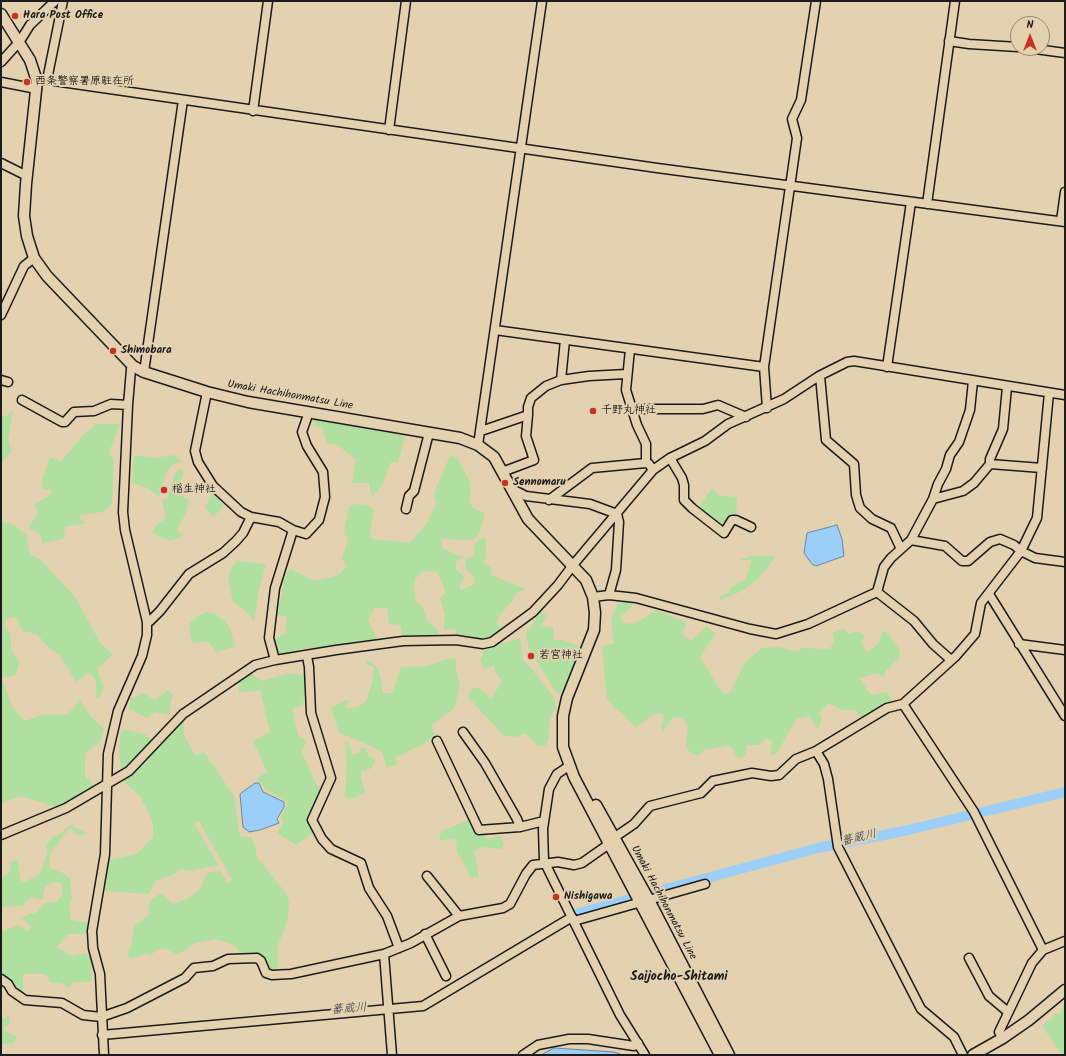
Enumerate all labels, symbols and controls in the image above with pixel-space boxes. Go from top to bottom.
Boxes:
place label: Hara Post Office [23,9,103,23]
marker: Hara Post Office [10,11,20,21]
north arrow [1010,16,1050,56]
text: N [1027,16,1033,34]
place label: 西条警察署原駐在所 [35,75,134,89]
marker: 西条警察署原駐在所 [22,77,32,87]
place label: Shimobara [121,344,172,358]
marker: Shimobara [108,346,118,356]
street label: Umaki Hachihonmatsu Line [226,378,354,414]
place label: 千野丸神社 [601,404,656,418]
marker: 千野丸神社 [588,406,598,416]
place label: Sennomaru [513,476,566,490]
marker: Sennomaru [500,478,510,488]
place label: 稲生神社 [172,483,216,497]
marker: 稲生神社 [159,485,169,495]
place label: 若宮神社 [539,649,583,663]
marker: 若宮神社 [526,651,536,661]
water label: 蕃蔵川 [840,828,878,850]
street label: Umaki Hachihonmatsu Line [627,844,699,962]
place label: Nishigawa [564,890,612,904]
marker: Nishigawa [551,892,561,902]
district label: Saijocho-Shitami [630,970,728,986]
water label: 蕃蔵川 [330,1001,368,1019]

